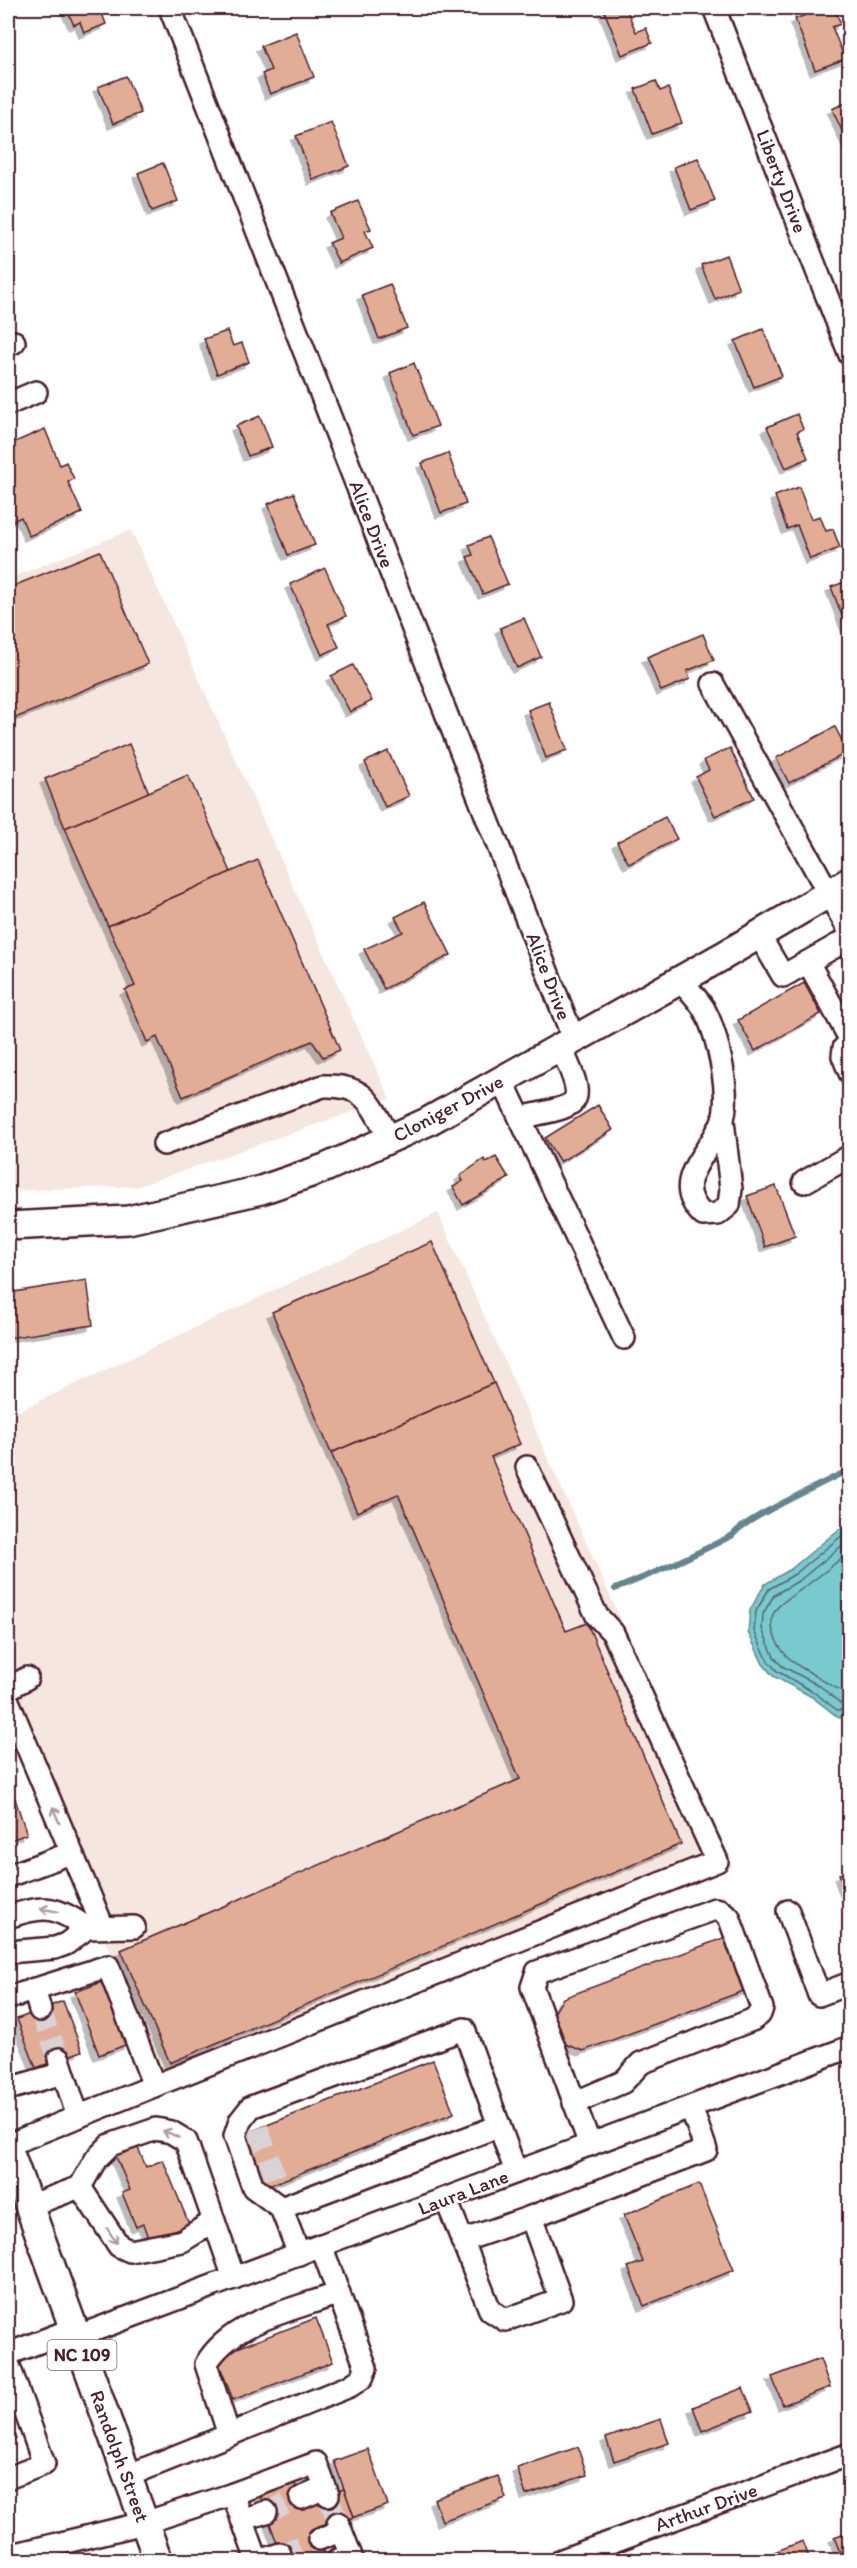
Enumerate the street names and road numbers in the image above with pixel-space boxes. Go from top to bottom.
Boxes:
street label: Liberty Drive [751,126,813,236]
street label: Alice Drive [344,477,400,571]
street label: Alice Drive [521,929,577,1023]
street label: Cloniger Drive [389,1069,507,1147]
street label: Laura Lane [414,2164,512,2220]
road number: NC 109 [48,2340,116,2370]
street label: Randolph Street [85,2387,155,2526]
street label: Arthur Drive [652,2477,760,2537]

